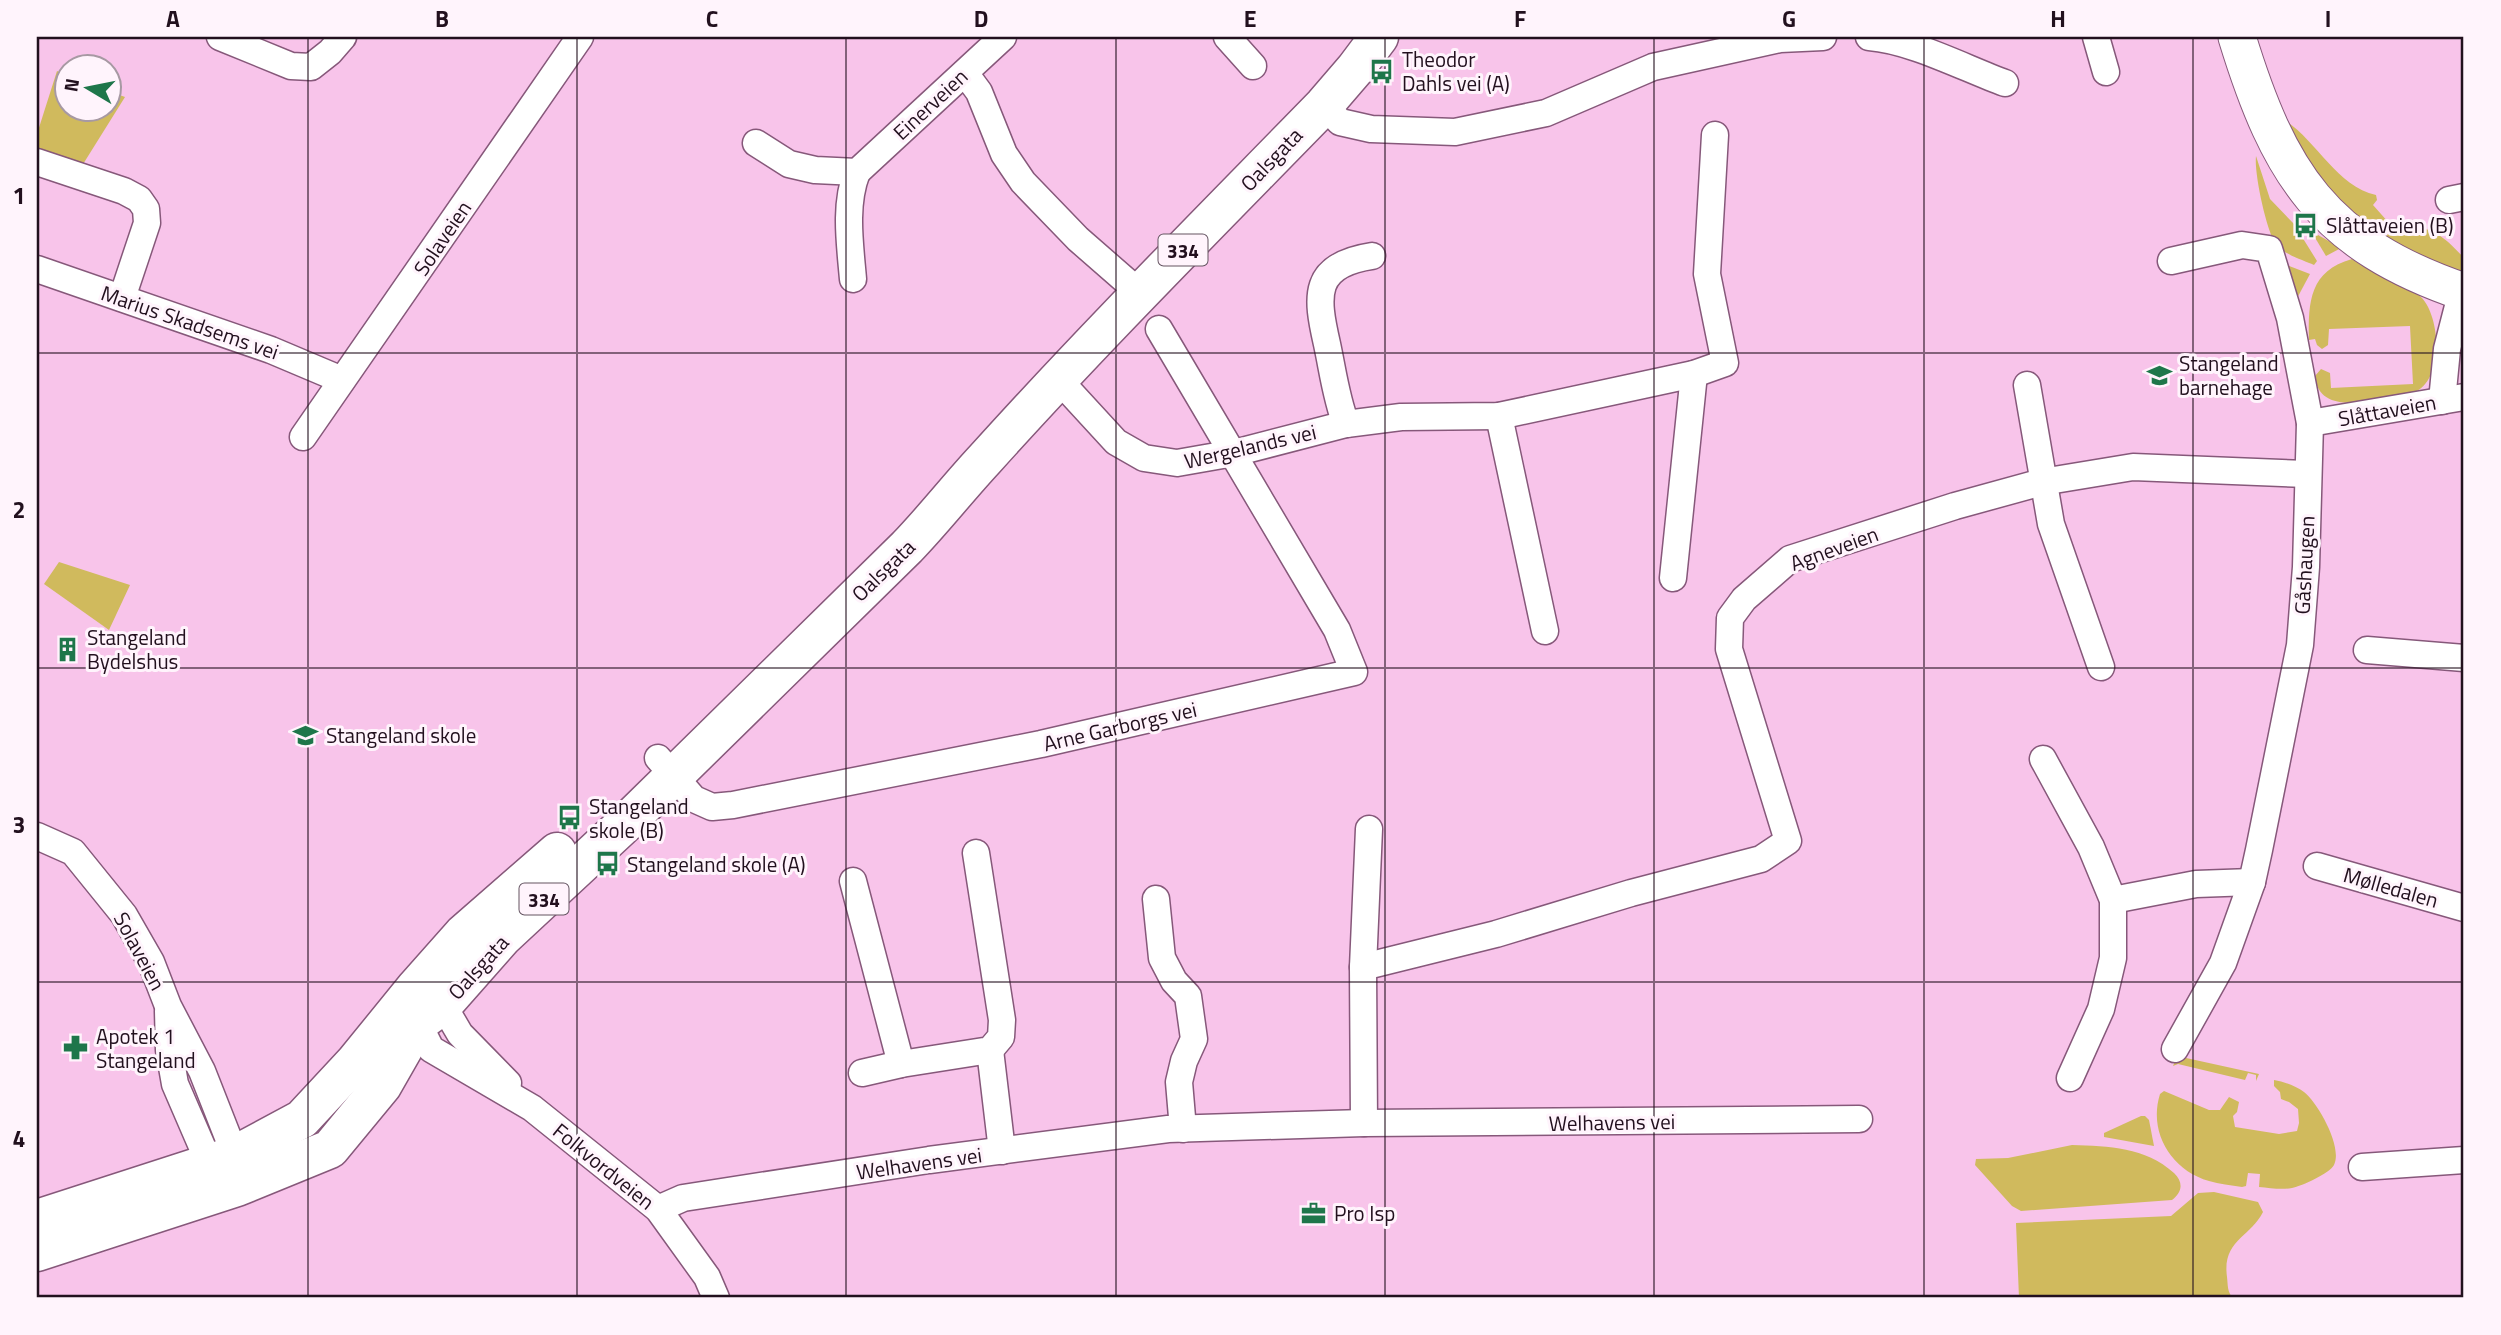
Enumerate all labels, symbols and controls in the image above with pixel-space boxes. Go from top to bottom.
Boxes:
text: A [166,1,180,36]
text: B [435,1,449,36]
text: C [706,1,718,36]
text: D [974,1,988,36]
text: E [1244,1,1256,36]
text: F [1514,1,1526,36]
text: G [1782,1,1796,36]
text: H [2050,1,2066,36]
text: I [2325,1,2331,36]
place label: Theodor Dahls vei (A) [1402,43,1510,99]
north arrow [52,52,122,122]
bus stop icon: Theodor Dahls vei (A) [1368,57,1396,85]
street label: Einerveien [885,61,975,147]
text: N [55,76,86,94]
street label: Oalsgata [1232,119,1310,198]
text: 1 [13,178,25,213]
street label: Solaveien [405,194,479,282]
place label: Slåttaveien (B) [2326,209,2454,241]
bus stop icon: Slåttaveien (B) [2292,211,2320,239]
road number: 334 [1158,234,1208,266]
street label: Marius Skadsems vei [97,277,283,367]
place label: Stangeland barnehage [2179,347,2279,403]
school or university icon: Stangeland barnehage [2145,361,2173,389]
street label: Slåttaveien [2336,386,2438,434]
street label: Wergelands vei [1181,415,1319,477]
text: 2 [13,492,25,527]
street label: Gåshaugen [2285,515,2323,615]
street label: Agneveien [1785,517,1883,579]
street label: Oalsgata [844,531,923,609]
place label: Stangeland Bydelshus [87,621,187,677]
building icon: Stangeland Bydelshus [53,635,81,663]
street label: Arne Garborgs vei [1040,693,1200,759]
place label: Stangeland skole [326,719,476,751]
school or university icon: Stangeland skole [292,721,320,749]
place label: Stangeland skole (B) [589,790,689,846]
bus stop icon: Stangeland skole (B) [555,804,583,832]
text: 3 [13,807,25,842]
place label: Stangeland skole (A) [627,848,805,880]
bus stop icon: Stangeland skole (A) [593,850,621,878]
street label: Mølledalen [2340,858,2442,916]
road number: 334 [520,884,568,914]
street label: Solaveien [106,906,174,996]
street label: Oalsgata [440,927,516,1007]
place label: Apotek 1 Stangeland [96,1020,196,1076]
pharmacy icon: Apotek 1 Stangeland [62,1034,90,1062]
street label: Welhavens vei [1548,1105,1676,1139]
street label: Folkvordveien [546,1115,662,1217]
text: 4 [13,1121,25,1156]
street label: Welhavens vei [854,1138,984,1188]
place label: Pro Isp [1334,1197,1395,1229]
office icon: Pro Isp [1300,1199,1328,1227]

